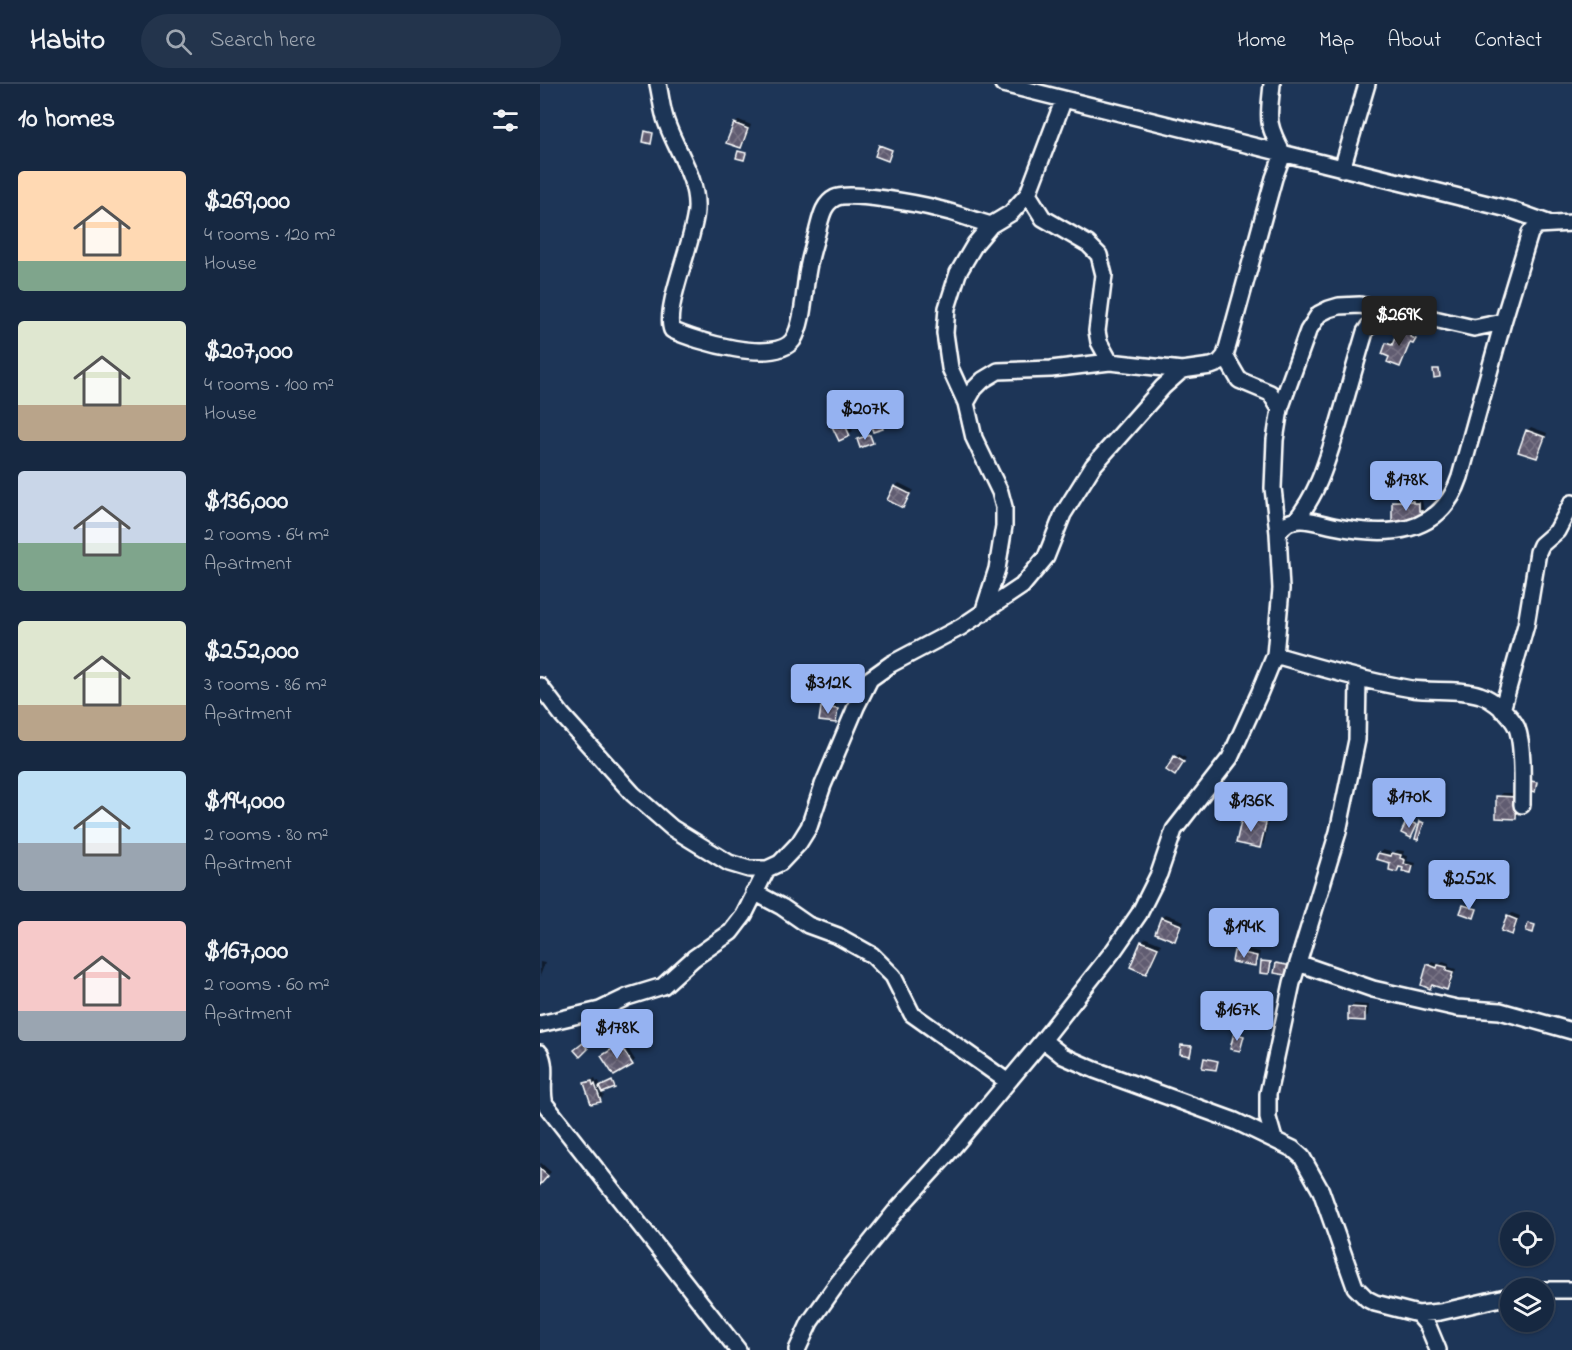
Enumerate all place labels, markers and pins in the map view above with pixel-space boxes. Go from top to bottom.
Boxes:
pin: $269K [1357,296,1441,347]
pin: $207K [823,390,907,441]
pin: $178K [1364,461,1448,512]
pin: $312K [786,664,870,715]
pin: $170K [1367,778,1451,829]
pin: $136K [1209,782,1293,833]
pin: $252K [1427,860,1511,911]
pin: $194K [1202,908,1286,959]
pin: $167K [1195,991,1279,1042]
pin: $178K [575,1009,659,1060]

